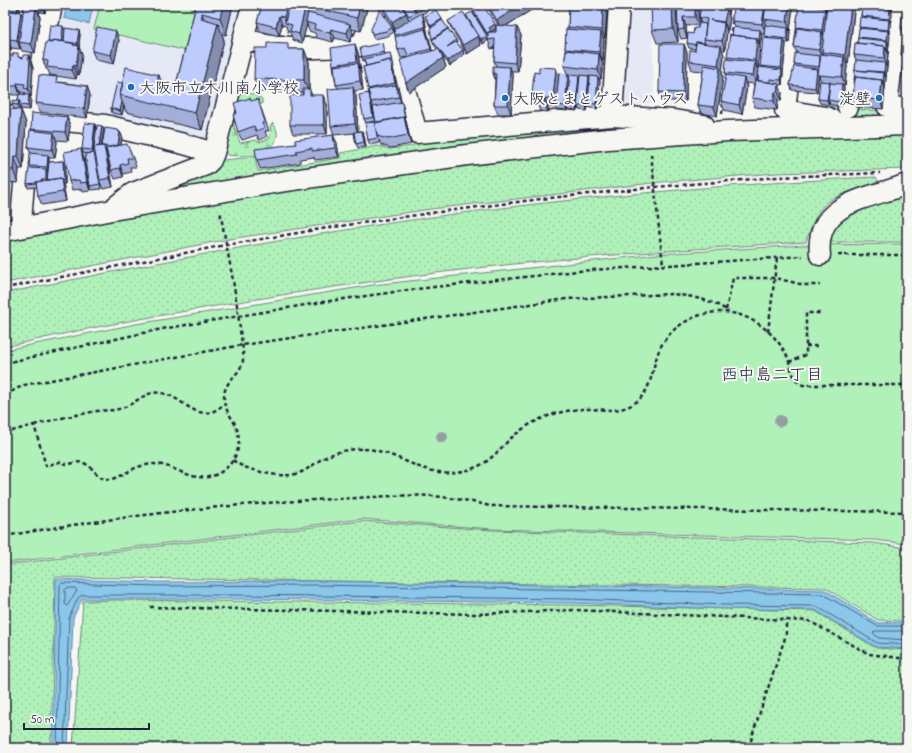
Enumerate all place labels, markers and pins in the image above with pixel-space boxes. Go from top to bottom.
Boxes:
place label: 大阪市立木川南小学校 [139,77,299,101]
marker: 大阪市立木川南小学校 [126,82,136,92]
place label: 大阪とまとゲストハウス [513,88,688,112]
place label: 淀壁 [839,88,871,112]
marker: 大阪とまとゲストハウス [500,93,510,103]
marker: 淀壁 [874,93,884,103]

